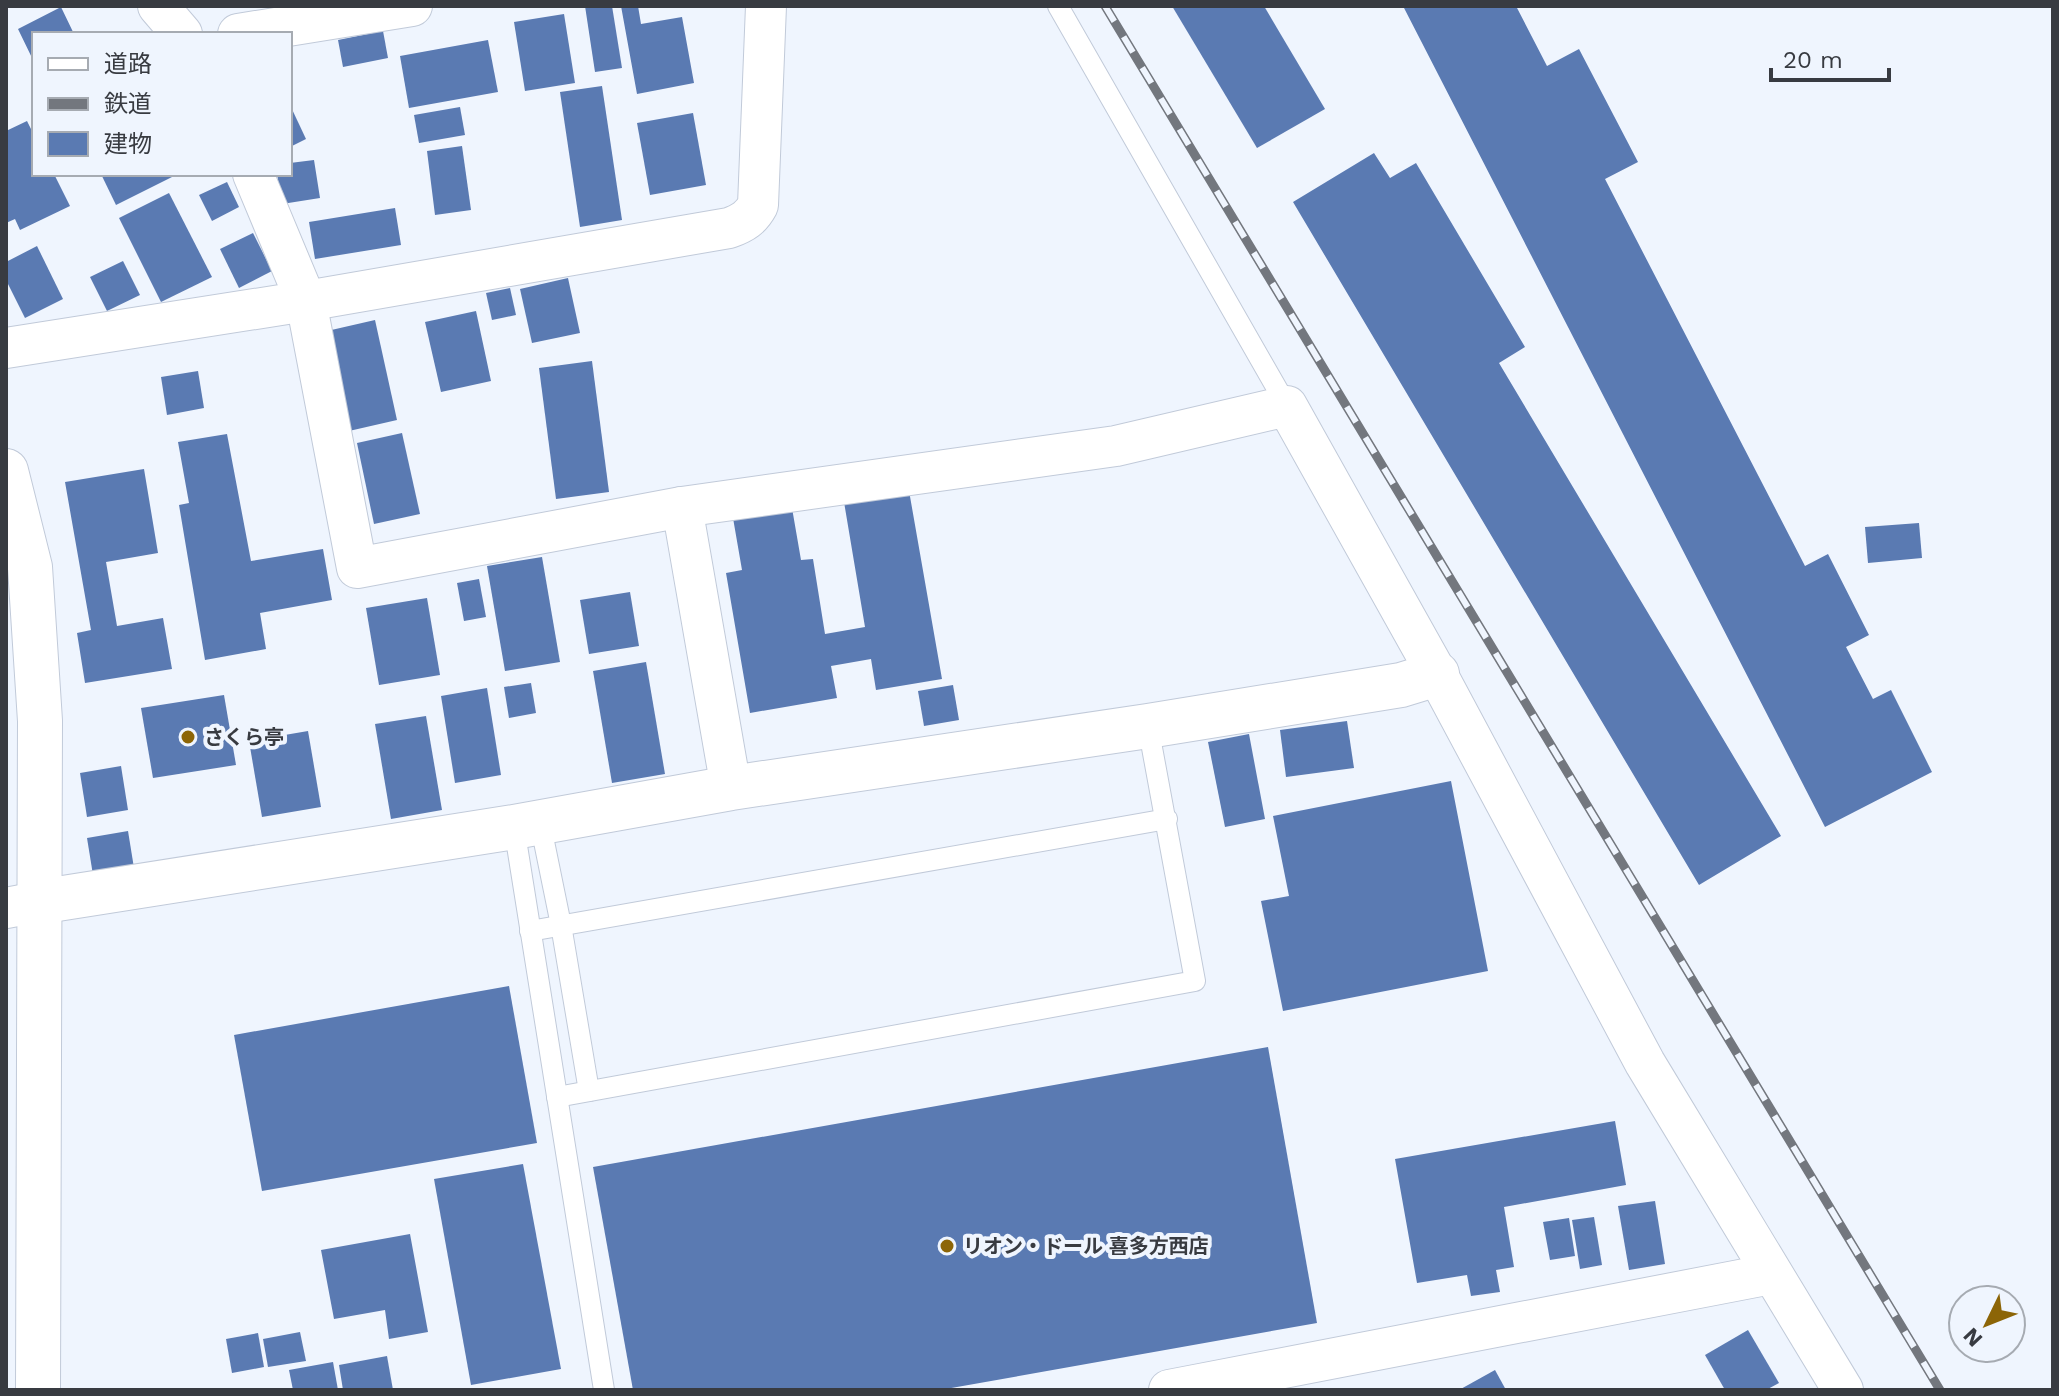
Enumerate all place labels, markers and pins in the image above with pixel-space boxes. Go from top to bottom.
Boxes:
place label: さくら亭 [204,725,284,749]
marker: さくら亭 [179,728,197,746]
place label: リオン・ドール 喜多方西店 [963,1234,1209,1258]
marker: リオン・ドール 喜多方西店 [938,1237,956,1255]

